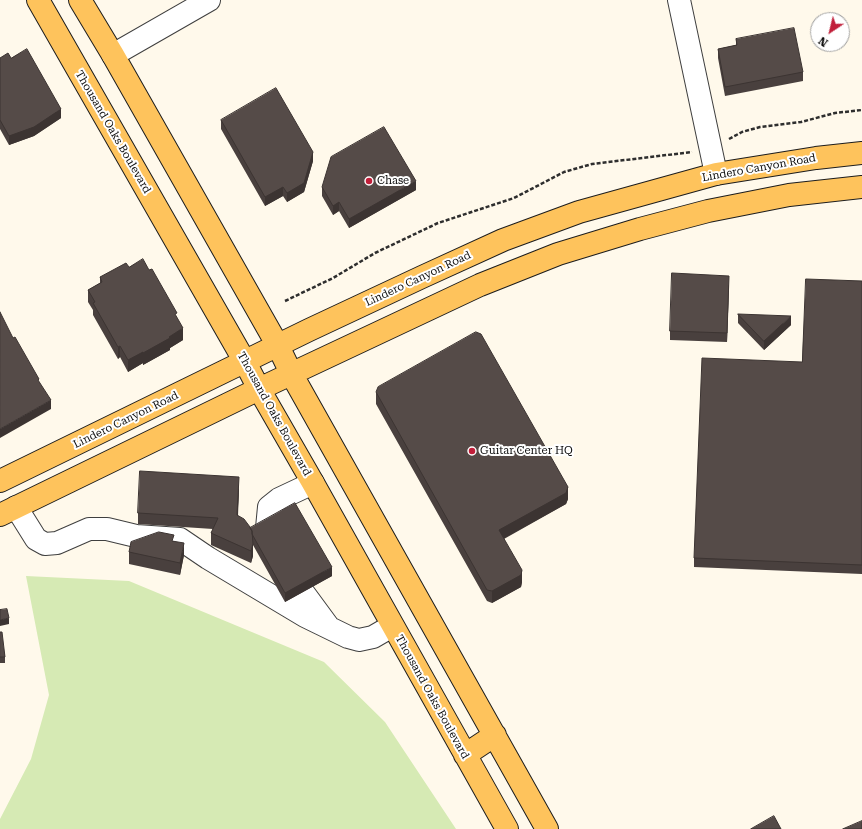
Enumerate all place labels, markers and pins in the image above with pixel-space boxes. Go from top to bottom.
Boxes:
place label: Chase [377,174,409,188]
marker: Chase [364,176,374,186]
place label: Guitar Center HQ [480,444,573,458]
marker: Guitar Center HQ [467,446,477,456]

